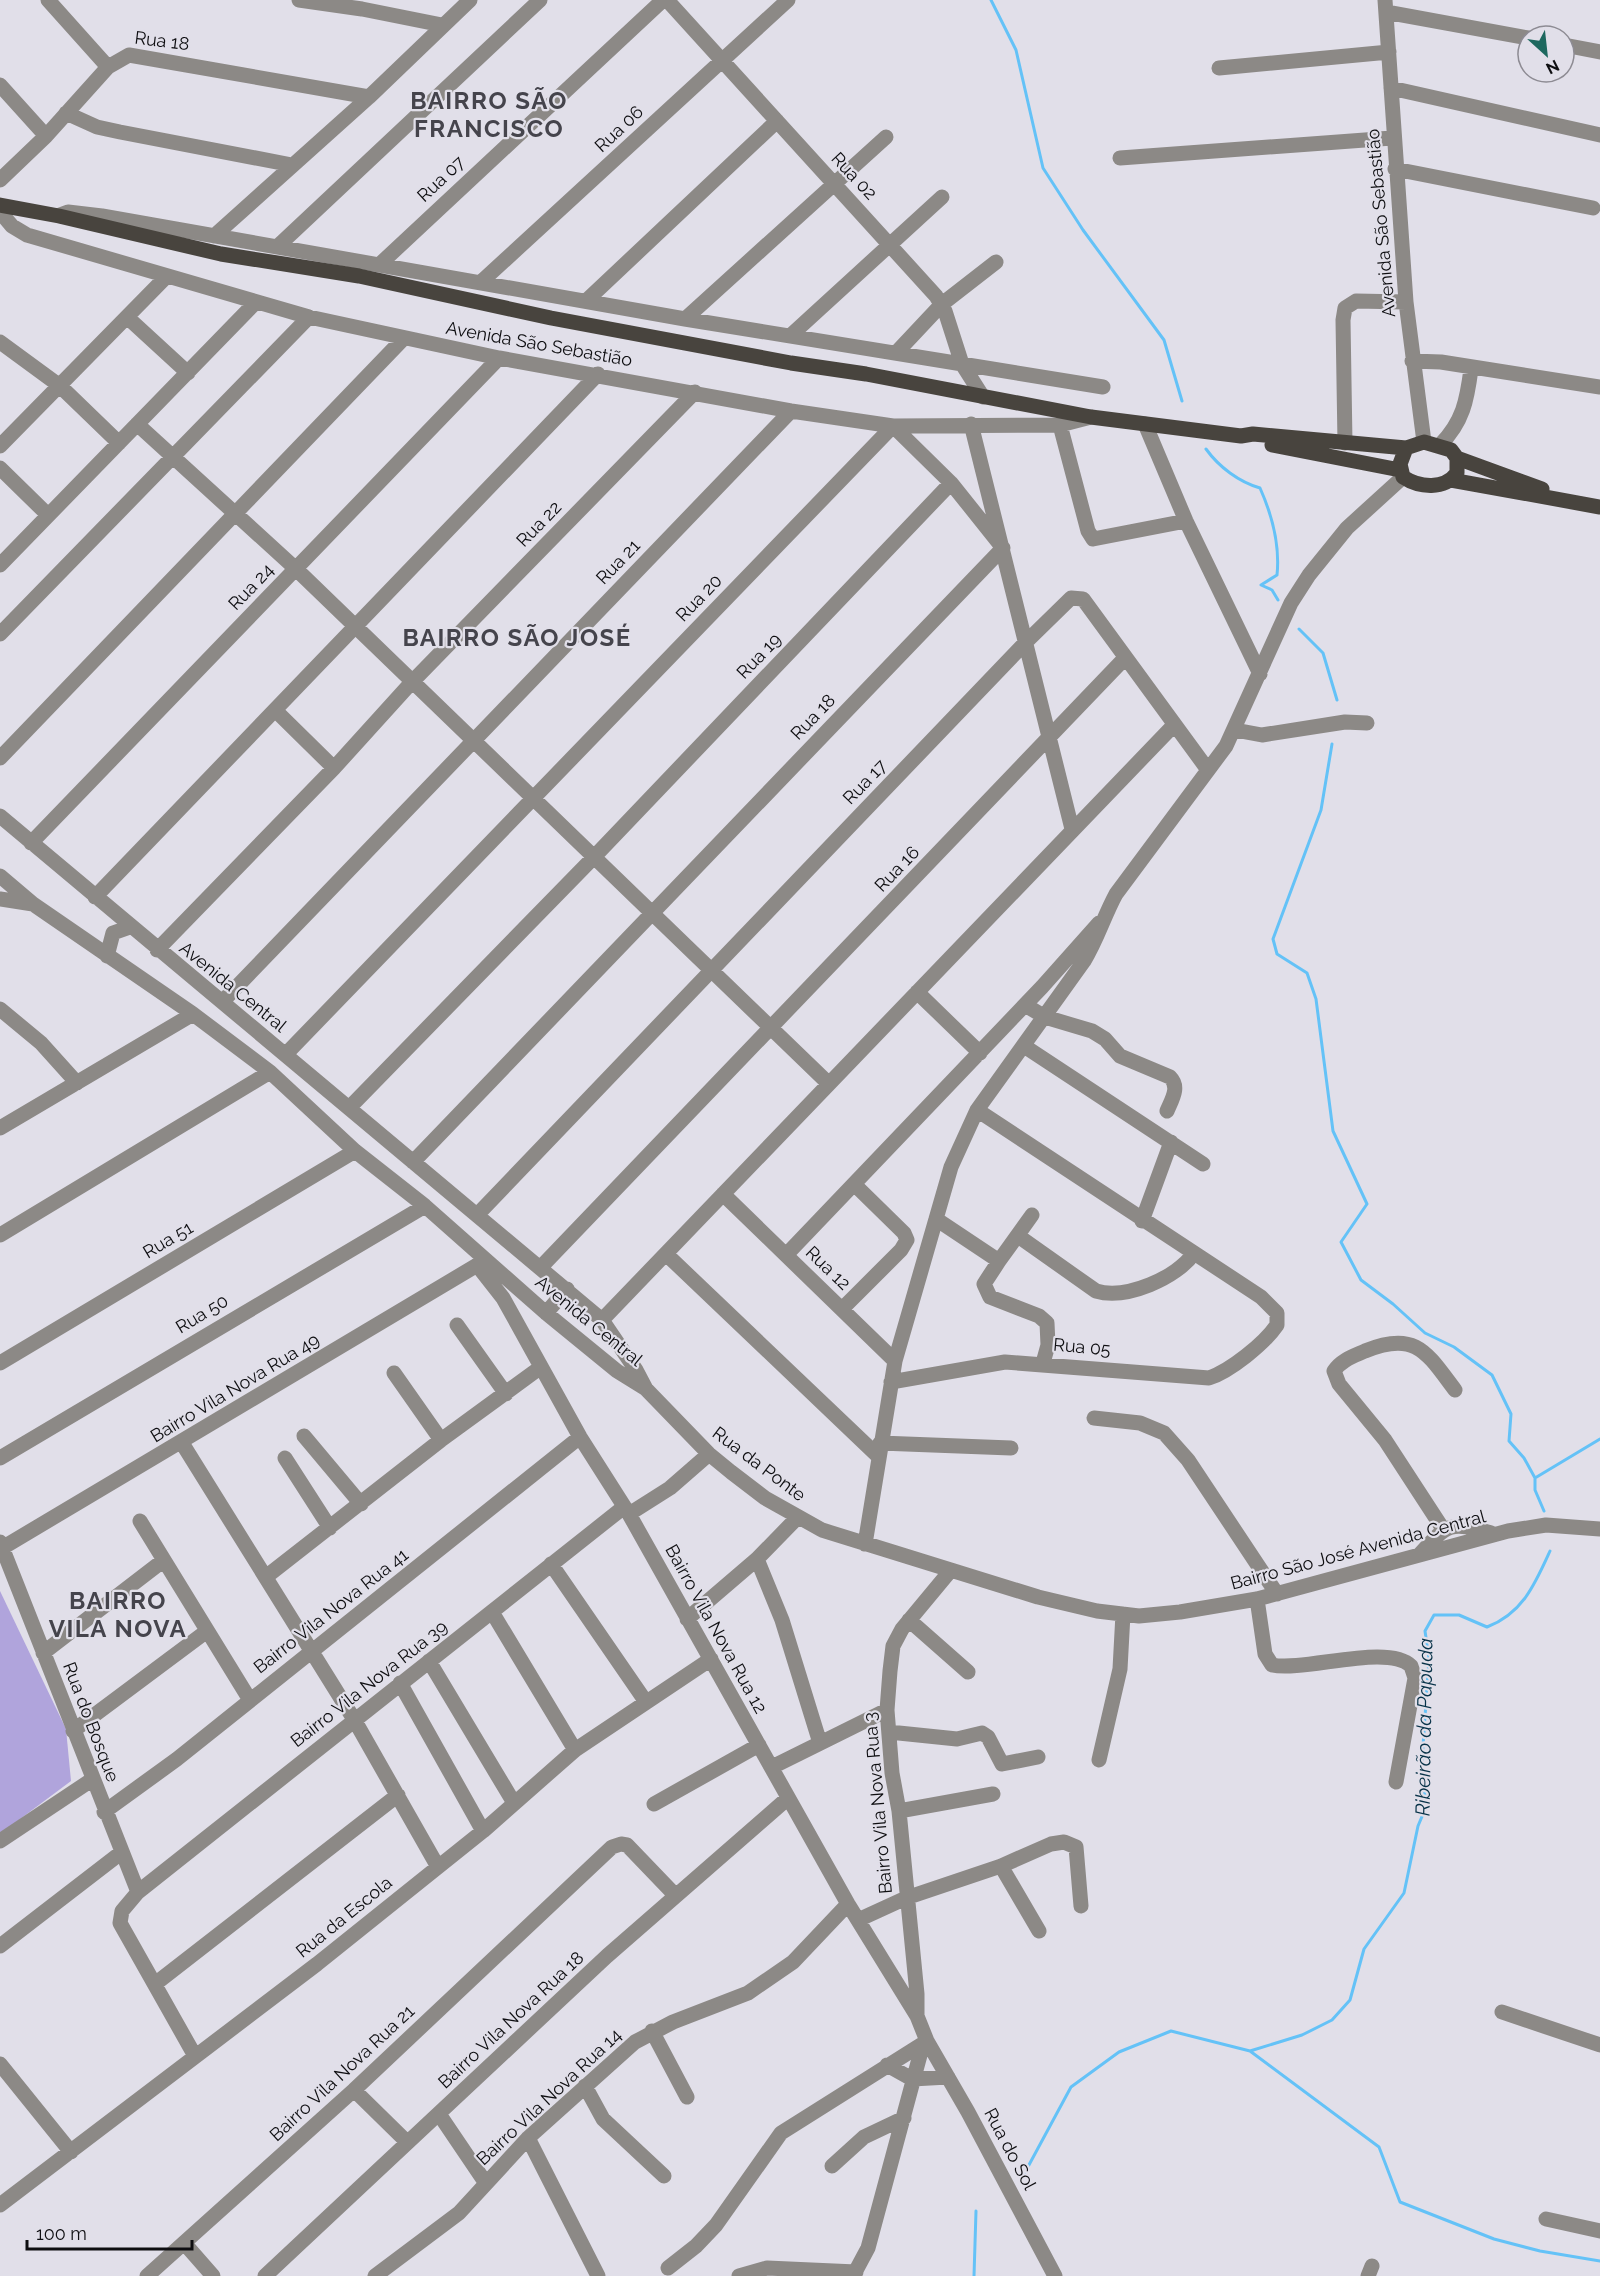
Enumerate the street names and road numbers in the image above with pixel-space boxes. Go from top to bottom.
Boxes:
street label: Rua 18 [133,27,191,54]
street label: Rua 06 [590,101,647,156]
street label: Avenida São Sebastião [1362,128,1399,318]
street label: Rua 02 [827,148,882,204]
street label: Rua 07 [413,151,469,206]
street label: Avenida São Sebastião [444,317,634,370]
street label: Rua 22 [512,496,565,551]
street label: Rua 21 [591,535,644,588]
street label: Rua 24 [224,559,278,614]
street label: Rua 20 [671,570,726,625]
street label: Rua 19 [732,629,785,683]
street label: Rua 18 [786,690,839,744]
street label: Rua 17 [838,755,891,808]
street label: Rua 16 [870,841,923,896]
street label: Avenida Central [176,937,291,1036]
street label: Rua 51 [139,1216,197,1263]
street label: Rua 12 [802,1241,855,1294]
street label: Avenida Central [532,1271,647,1370]
street label: Rua 50 [172,1290,232,1337]
street label: Bairro Vila Nova Rua 49 [147,1329,323,1446]
street label: Rua 05 [1052,1334,1112,1359]
street label: Rua da Ponte [709,1422,810,1506]
street label: Bairro São José Avenida Central [1228,1505,1488,1594]
street label: Bairro Vila Nova Rua 12 [661,1541,772,1717]
street label: Bairro Vila Nova Rua 41 [249,1544,412,1677]
street label: Bairro Vila Nova Rua 39 [286,1616,451,1751]
street label: Rua do Bosque [59,1659,124,1785]
street label: Bairro Vila Nova Rua 3 [859,1711,896,1895]
street label: Rua da Escola [292,1872,396,1962]
street label: Bairro Vila Nova Rua 18 [434,1947,588,2093]
street label: Bairro Vila Nova Rua 21 [265,2000,418,2145]
street label: Bairro Vila Nova Rua 14 [472,2024,626,2169]
street label: Rua do Sol [980,2104,1041,2193]

